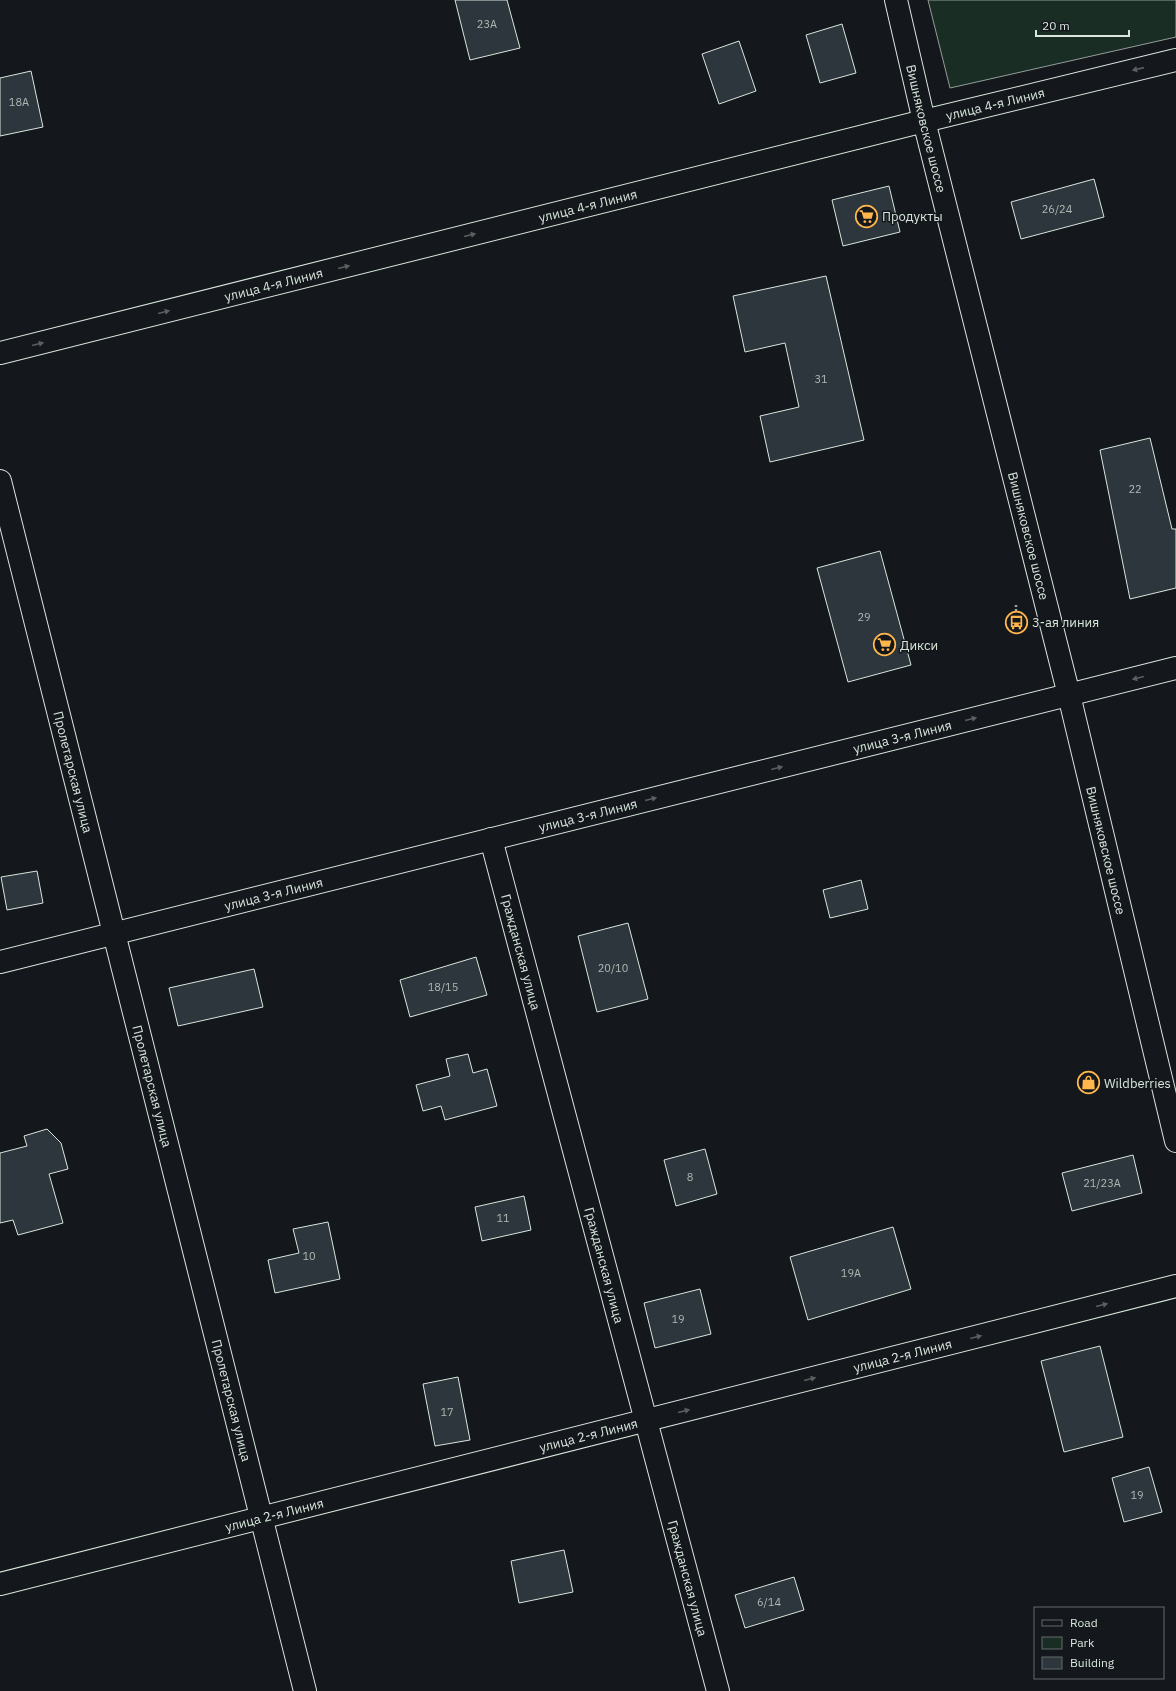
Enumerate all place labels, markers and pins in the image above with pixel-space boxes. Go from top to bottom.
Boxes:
supermarket icon: Продукты [854,203,880,229]
place label: Продукты [882,208,943,225]
bus stop icon: 3-ая линия [1003,609,1029,635]
place label: 3-ая линия [1032,614,1099,631]
supermarket icon: Дикси [872,632,898,658]
place label: Дикси [900,637,938,654]
shop icon: Wildberries [1075,1070,1101,1096]
place label: Wildberries [1104,1075,1171,1092]

